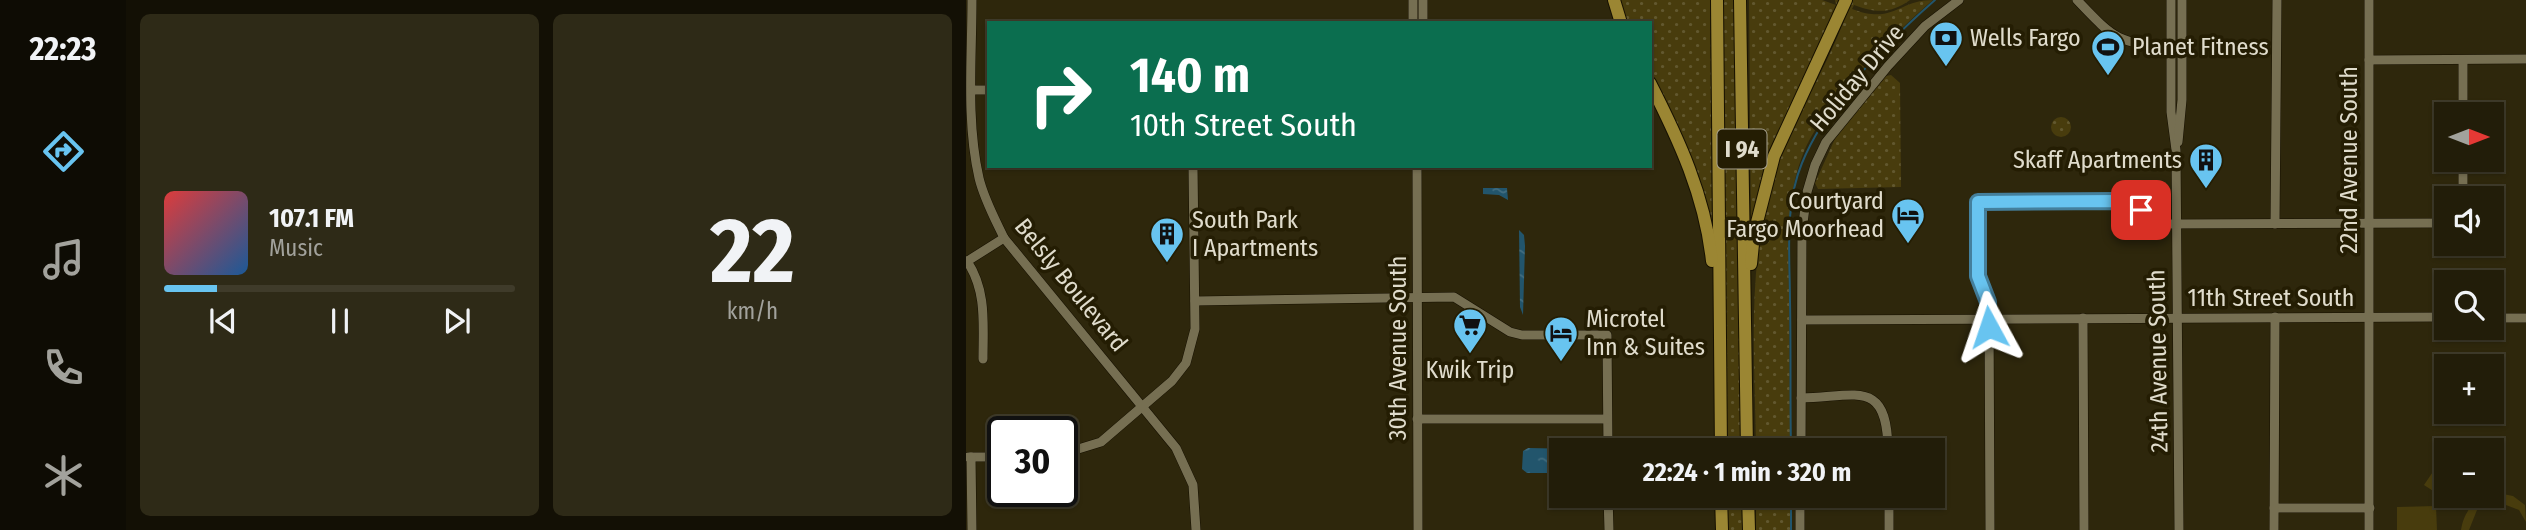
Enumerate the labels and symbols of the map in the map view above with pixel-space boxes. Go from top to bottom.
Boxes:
street label: Holiday Drive [1804,19,1910,137]
bank icon: Wells Fargo [1927,19,1965,68]
place label: Wells Fargo [1970,24,2081,52]
sports icon: Planet Fitness [2089,28,2127,77]
place label: Planet Fitness [2132,33,2269,61]
street label: 22nd Avenue South [2335,66,2363,254]
north arrow [2434,102,2504,172]
road number: I 94 [1718,130,1766,168]
building icon: Skaff Apartments [2187,141,2225,190]
place label: Skaff Apartments [2013,146,2182,174]
pin [2111,180,2171,240]
place label: Courtyard Fargo Moorhead [1726,187,1884,243]
hotel icon: Courtyard Fargo Moorhead [1889,196,1927,245]
place label: South Park I Apartments [1192,206,1318,262]
street label: Belsly Boulevard [1009,213,1133,357]
building icon: South Park I Apartments [1148,215,1186,264]
street label: 30th Avenue South [1384,256,1412,440]
street label: 24th Avenue South [2142,269,2174,453]
street label: 11th Street South [2188,284,2354,312]
position arrow [1952,290,2026,364]
place label: Microtel Inn & Suites [1586,305,1705,361]
supermarket icon: Kwik Trip [1451,306,1489,355]
hotel icon: Microtel Inn & Suites [1542,314,1580,363]
place label: Kwik Trip [1426,356,1514,384]
speed limit sign: 30 [987,416,1078,507]

